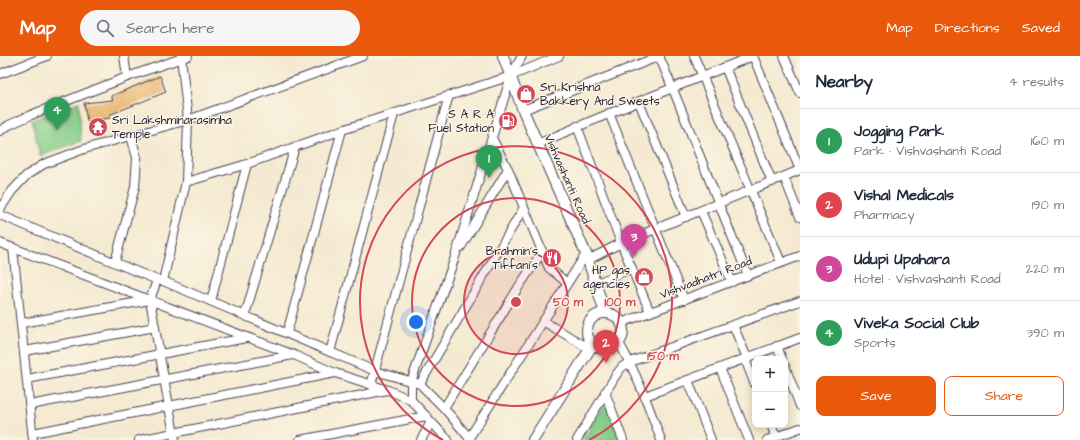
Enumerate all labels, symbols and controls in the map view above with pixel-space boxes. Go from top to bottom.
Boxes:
search box [80,10,360,46]
text: Map [20,15,56,42]
icon: search [94,17,116,39]
text: Search here [126,18,215,39]
text: Map [886,18,913,38]
text: Directions [935,18,1000,38]
text: Saved [1022,18,1060,38]
text: Nearby [816,70,873,94]
text: 4 results [1009,73,1064,91]
place label: Sri Krishna Bakkery And Sweets [540,79,660,111]
shop icon: Sri Krishna Bakkery And Sweets [515,83,537,105]
pin: 4 [44,97,70,130]
place label: S A R A Fuel Station [428,106,494,137]
fuel station icon: S A R A Fuel Station [497,110,519,132]
place label: Sri Lakshminarasimha Temple [112,112,232,143]
temple icon: Sri Lakshminarasimha Temple [87,116,109,138]
text: Jogging Park [854,121,944,142]
street label: Vishvashanti Road [540,131,594,227]
text: 1 [828,132,830,150]
text: 160 m [1031,132,1064,150]
text: Park · Vishvashanti Road [854,142,1001,160]
pin: 1 [476,145,502,178]
text: Vishal Medicals [854,185,954,206]
text: 2 [825,196,833,214]
text: 190 m [1031,196,1064,214]
text: Pharmacy [854,206,915,224]
pin: 3 [621,224,647,257]
place label: Brahmin's Tiffani's [486,243,538,274]
restaurant icon: Brahmin's Tiffani's [541,247,563,269]
text: Udupi Upahara [854,249,950,270]
street label: Vishvadhatri Road [657,253,755,303]
text: 3 [826,260,832,278]
text: 220 m [1026,260,1064,278]
place label: HP gas agencies [583,262,630,294]
shop icon: HP gas agencies [633,266,655,288]
text: Hotel · Vishvashanti Road [854,270,1001,288]
text: 50 m [553,294,584,311]
text: 100 m [605,294,636,311]
centre of rings [509,295,523,309]
your location [406,312,426,332]
text: Viveka Social Club [854,313,979,334]
text: 4 [825,324,833,342]
text: 390 m [1026,324,1064,342]
pin: 2 [593,330,619,363]
text: Sports [854,334,896,352]
text: 150 m [647,348,680,365]
map controls [752,356,788,428]
button: + [752,356,788,392]
button: Save [816,376,936,416]
button: Share [944,376,1064,416]
button: − [752,392,788,428]

